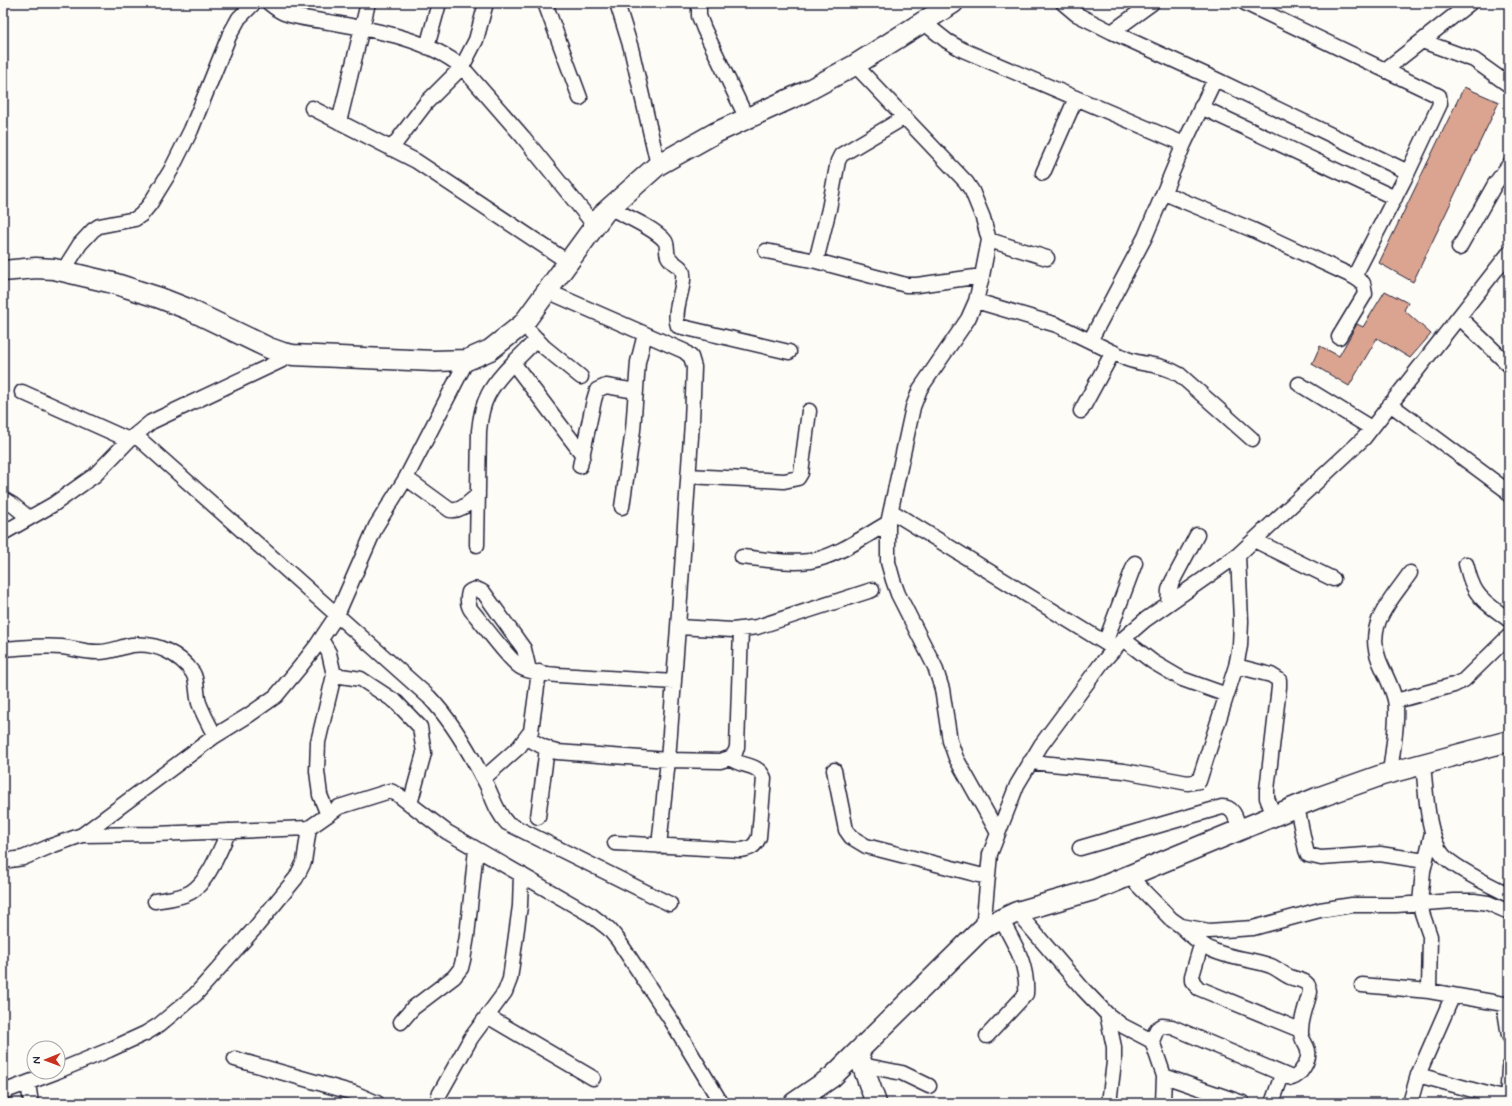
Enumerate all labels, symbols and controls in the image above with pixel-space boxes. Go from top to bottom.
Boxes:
north arrow [26,1040,66,1080]
text: N [30,1056,44,1064]

